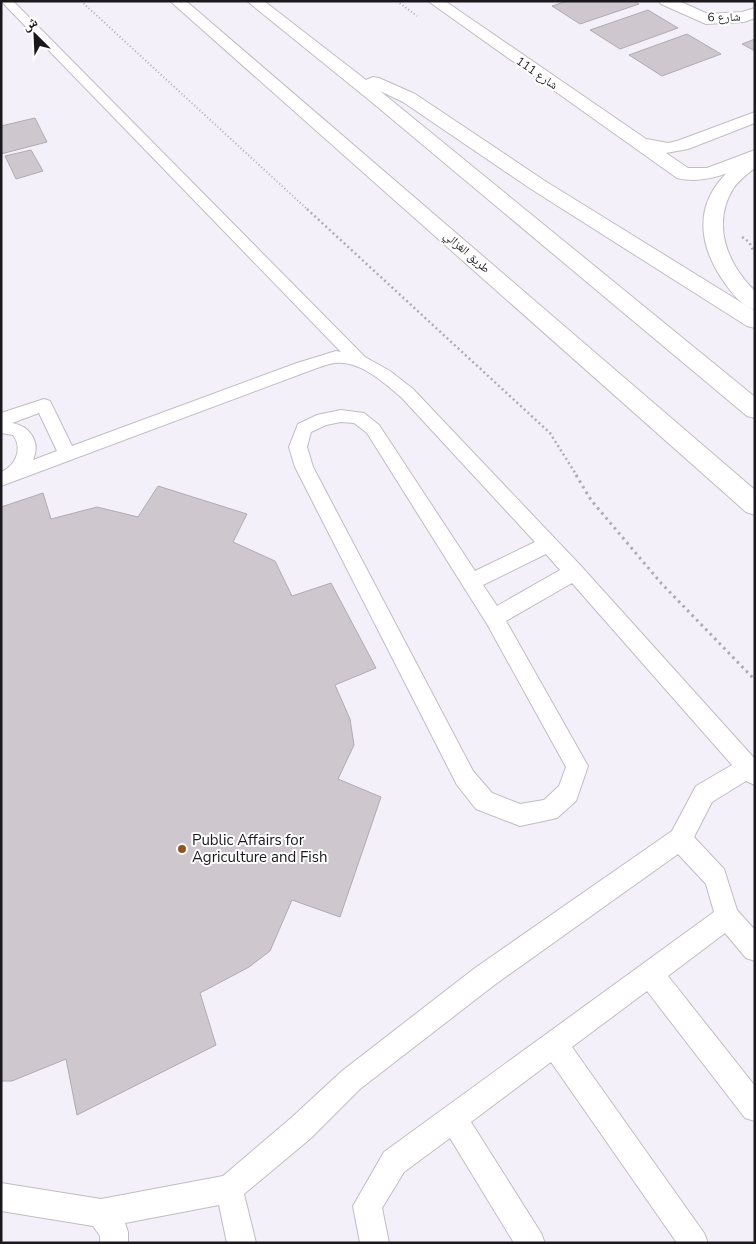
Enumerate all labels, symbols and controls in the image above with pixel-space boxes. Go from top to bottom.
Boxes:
street label: شارع 6 [707,9,741,25]
north arrow [10,10,60,60]
text: ش [19,12,41,35]
street label: شارع 111 [513,53,561,93]
street label: طريق الغزالي [439,227,494,278]
place label: Public Affairs for Agriculture and Fish [192,830,327,867]
marker: Public Affairs for Agriculture and Fish [176,843,188,855]

